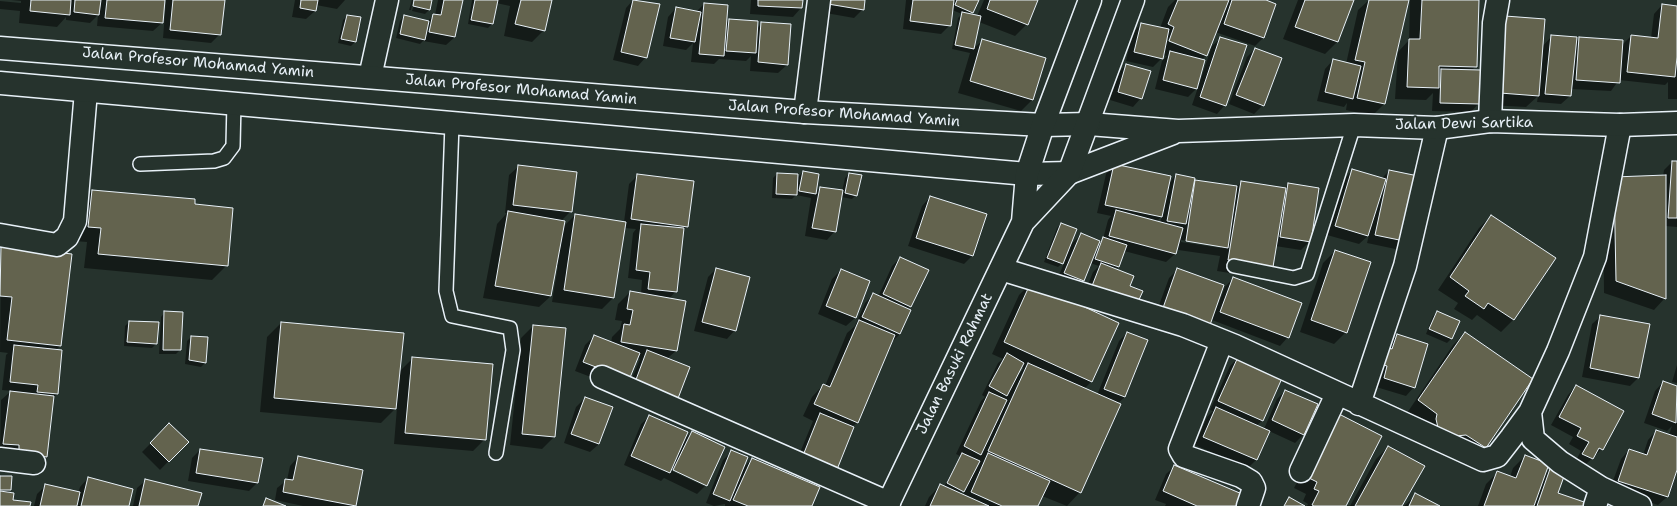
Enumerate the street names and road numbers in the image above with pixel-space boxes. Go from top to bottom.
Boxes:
street label: Jalan Profesor Mohamad Yamin [81,44,315,82]
street label: Jalan Profesor Mohamad Yamin [404,71,638,109]
street label: Jalan Profesor Mohamad Yamin [727,97,961,131]
street label: Jalan Dewi Sartika [1395,114,1533,134]
street label: Jalan Basuki Rahmat [913,291,997,437]

